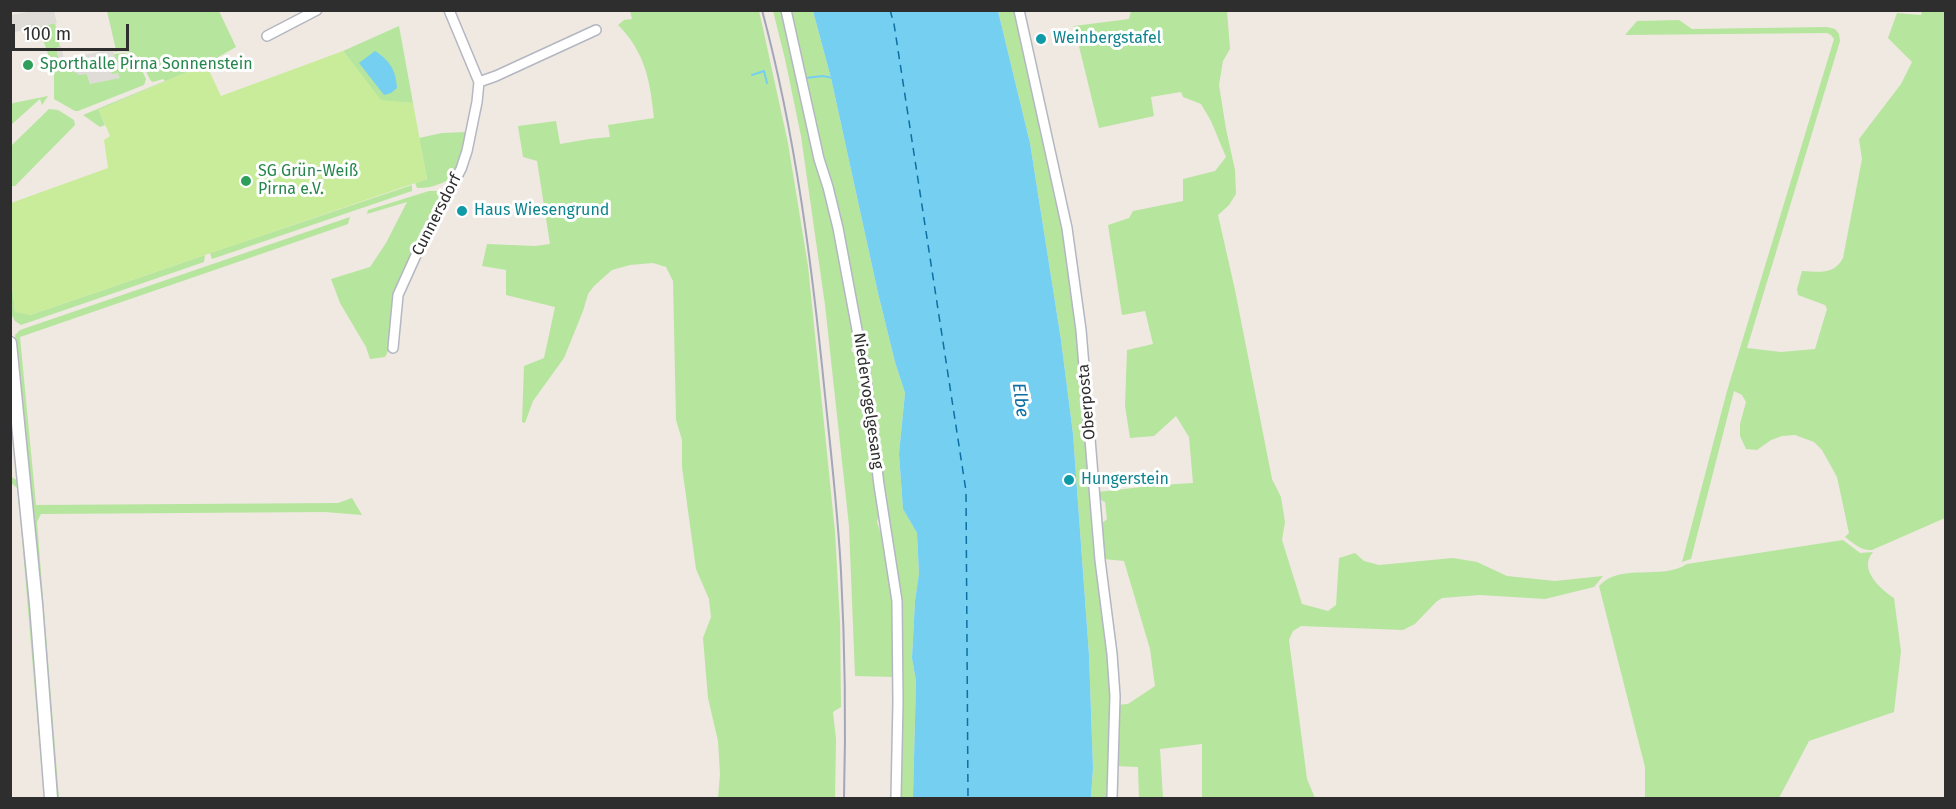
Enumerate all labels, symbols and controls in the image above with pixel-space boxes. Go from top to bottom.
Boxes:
scale bar [15,12,132,50]
text: 100 m [23,23,71,45]
place label: Weinbergstafel [1053,29,1161,49]
marker: Weinbergstafel [1034,32,1048,46]
place label: Sporthalle Pirna Sonnenstein [40,55,253,75]
marker: Sporthalle Pirna Sonnenstein [21,58,35,72]
place label: SG Grün-Weiß Pirna e.V. [258,162,358,200]
street label: Cunnersdorf [408,171,466,259]
marker: SG Grün-Weiß Pirna e.V. [239,174,253,188]
place label: Haus Wiesengrund [474,201,609,221]
marker: Haus Wiesengrund [455,204,469,218]
street label: Niedervogelgesang [849,331,887,471]
street label: Oberposta [1074,363,1100,441]
water label: Elbe [1007,382,1033,418]
place label: Hungerstein [1081,470,1169,490]
marker: Hungerstein [1062,473,1076,487]

